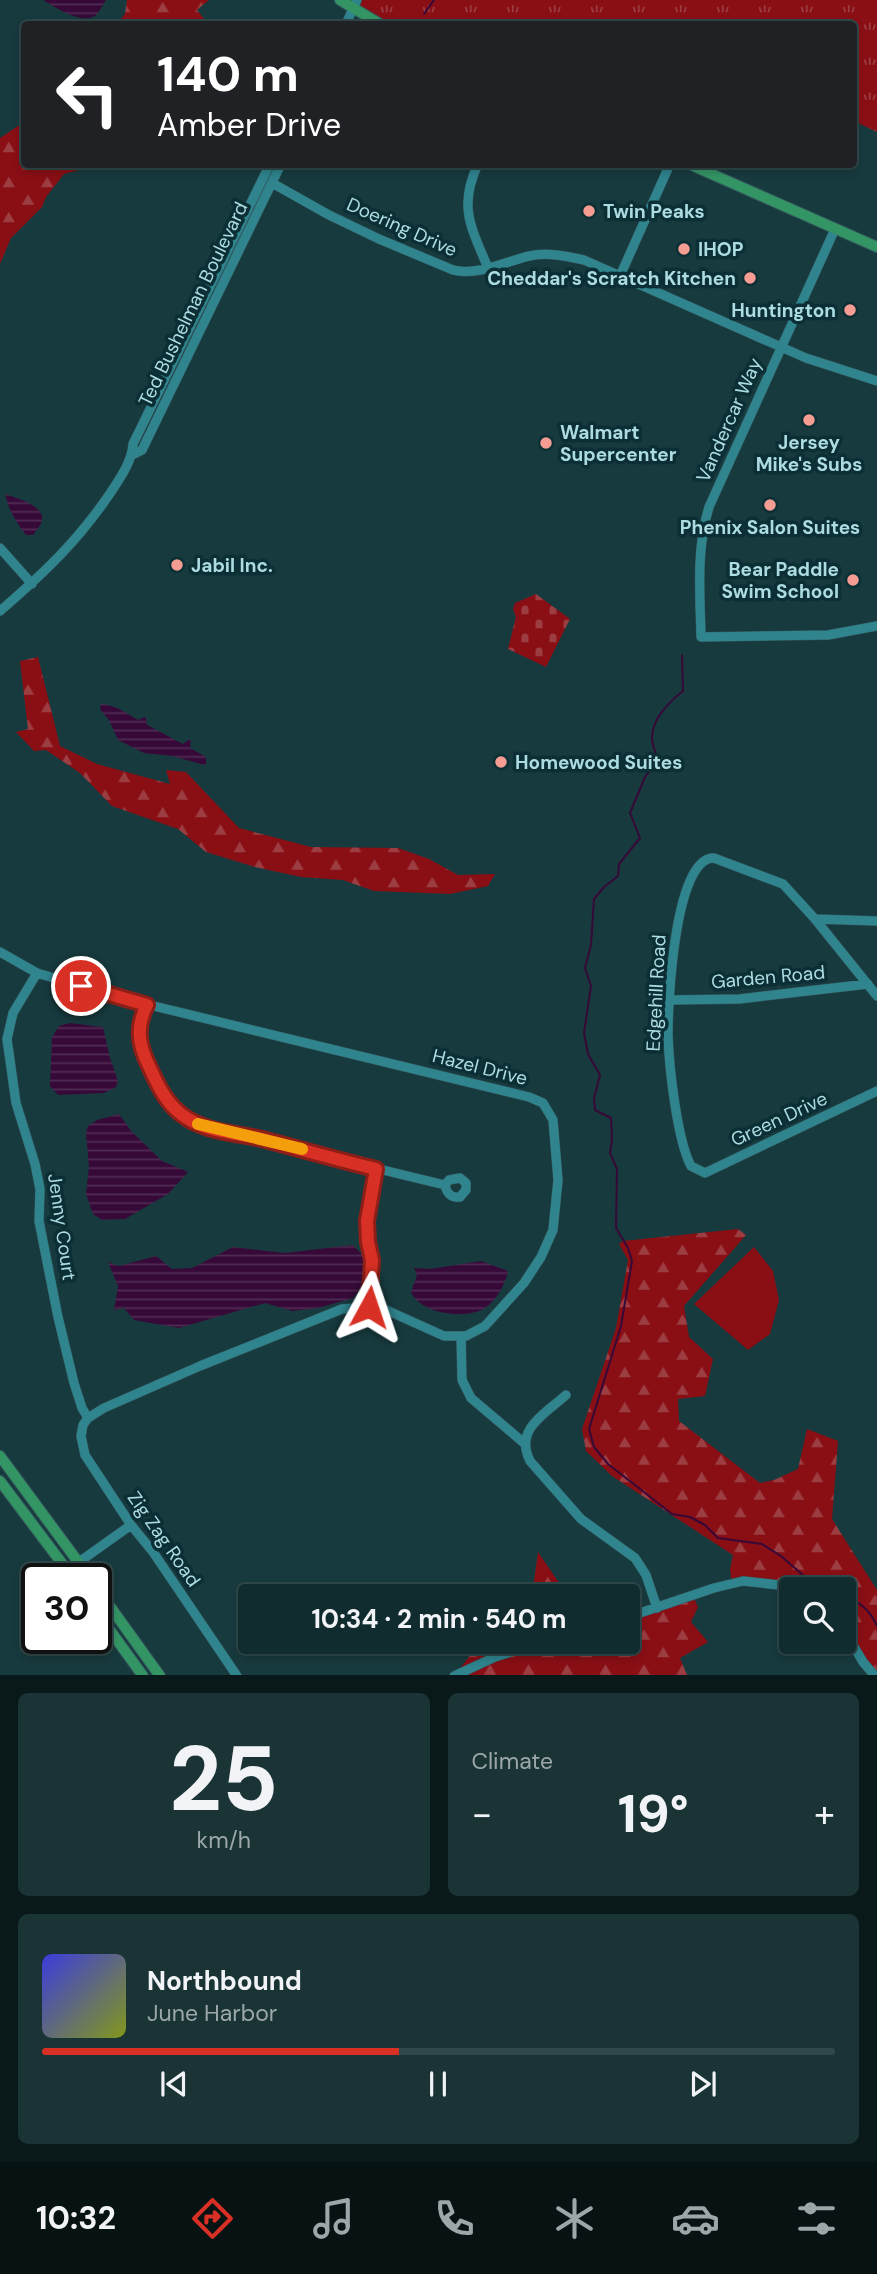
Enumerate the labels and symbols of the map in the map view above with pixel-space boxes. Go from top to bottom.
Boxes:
street label: Doering Drive [343,192,461,262]
street label: Ted Bushelman Boulevard [133,198,253,410]
place label: Twin Peaks [603,199,705,224]
marker: Twin Peaks [581,203,597,219]
place label: IHOP [698,237,744,262]
marker: IHOP [676,241,692,257]
place label: Cheddar's Scratch Kitchen [487,266,736,291]
marker: Cheddar's Scratch Kitchen [742,270,758,286]
place label: Huntington [731,298,836,323]
marker: Huntington [842,302,858,318]
street label: Vandercar Way [690,353,768,486]
marker: Jersey Mike's Subs [801,412,817,428]
place label: Walmart Supercenter [560,420,677,467]
place label: Jersey Mike's Subs [756,430,862,477]
marker: Walmart Supercenter [538,435,554,451]
marker: Phenix Salon Suites [762,497,778,513]
place label: Phenix Salon Suites [680,515,860,540]
place label: Jabil Inc. [191,553,273,578]
marker: Jabil Inc. [169,557,185,573]
place label: Bear Paddle Swim School [721,557,839,604]
marker: Bear Paddle Swim School [845,572,861,588]
place label: Homewood Suites [515,750,682,775]
marker: Homewood Suites [493,754,509,770]
street label: Edgehill Road [640,934,672,1052]
pin [51,956,111,1016]
street label: Garden Road [710,960,826,994]
street label: Hazel Drive [430,1043,530,1091]
street label: Green Drive [727,1086,831,1152]
street label: Jenny Court [42,1172,82,1282]
position arrow [332,1270,406,1344]
street label: Zig Zag Road [122,1486,206,1592]
speed limit sign: 30 [21,1563,112,1654]

